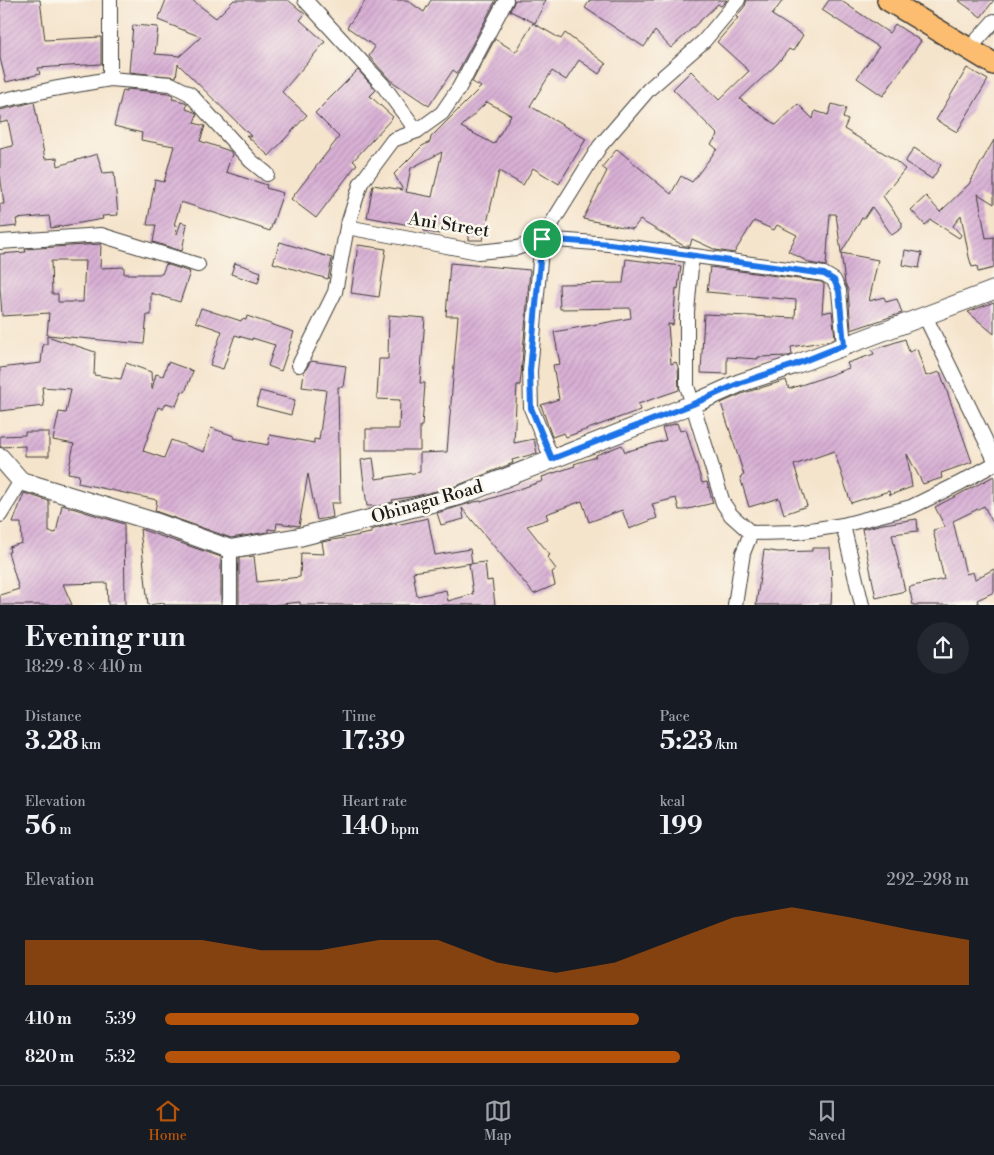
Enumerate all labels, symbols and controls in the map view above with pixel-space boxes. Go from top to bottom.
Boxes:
street label: Ani Street [406,207,492,243]
pin [521,218,563,260]
icon: arrive [528,225,556,253]
street label: Obinagu Road [368,475,486,529]
text: Evening run [25,620,186,655]
button: share [917,622,969,674]
text: 18:29 · 8 × 410 m [25,657,143,677]
text: Distance [25,708,82,726]
text: Time [342,708,376,726]
text: Pace [660,708,690,726]
text: 3.28 [25,726,78,757]
text: 17:39 [342,726,405,757]
text: 5:23 [660,726,713,757]
text: km [78,736,101,754]
text: /km [713,736,738,754]
text: Elevation [25,793,86,811]
text: Heart rate [342,793,407,811]
text: kcal [660,793,685,811]
text: 56 [25,811,56,842]
text: 140 [342,811,388,842]
text: 199 [660,811,703,842]
text: m [56,821,71,839]
text: bpm [388,821,419,839]
text: Elevation [25,870,94,890]
text: 292–298 m [887,870,969,890]
text: 410 m [25,1009,71,1029]
text: 5:39 [105,1009,136,1029]
text: 820 m [25,1047,74,1067]
text: 5:32 [105,1047,135,1067]
tab: Home [148,1097,187,1145]
tab: Map [484,1097,512,1145]
tab: Saved [809,1097,846,1145]

